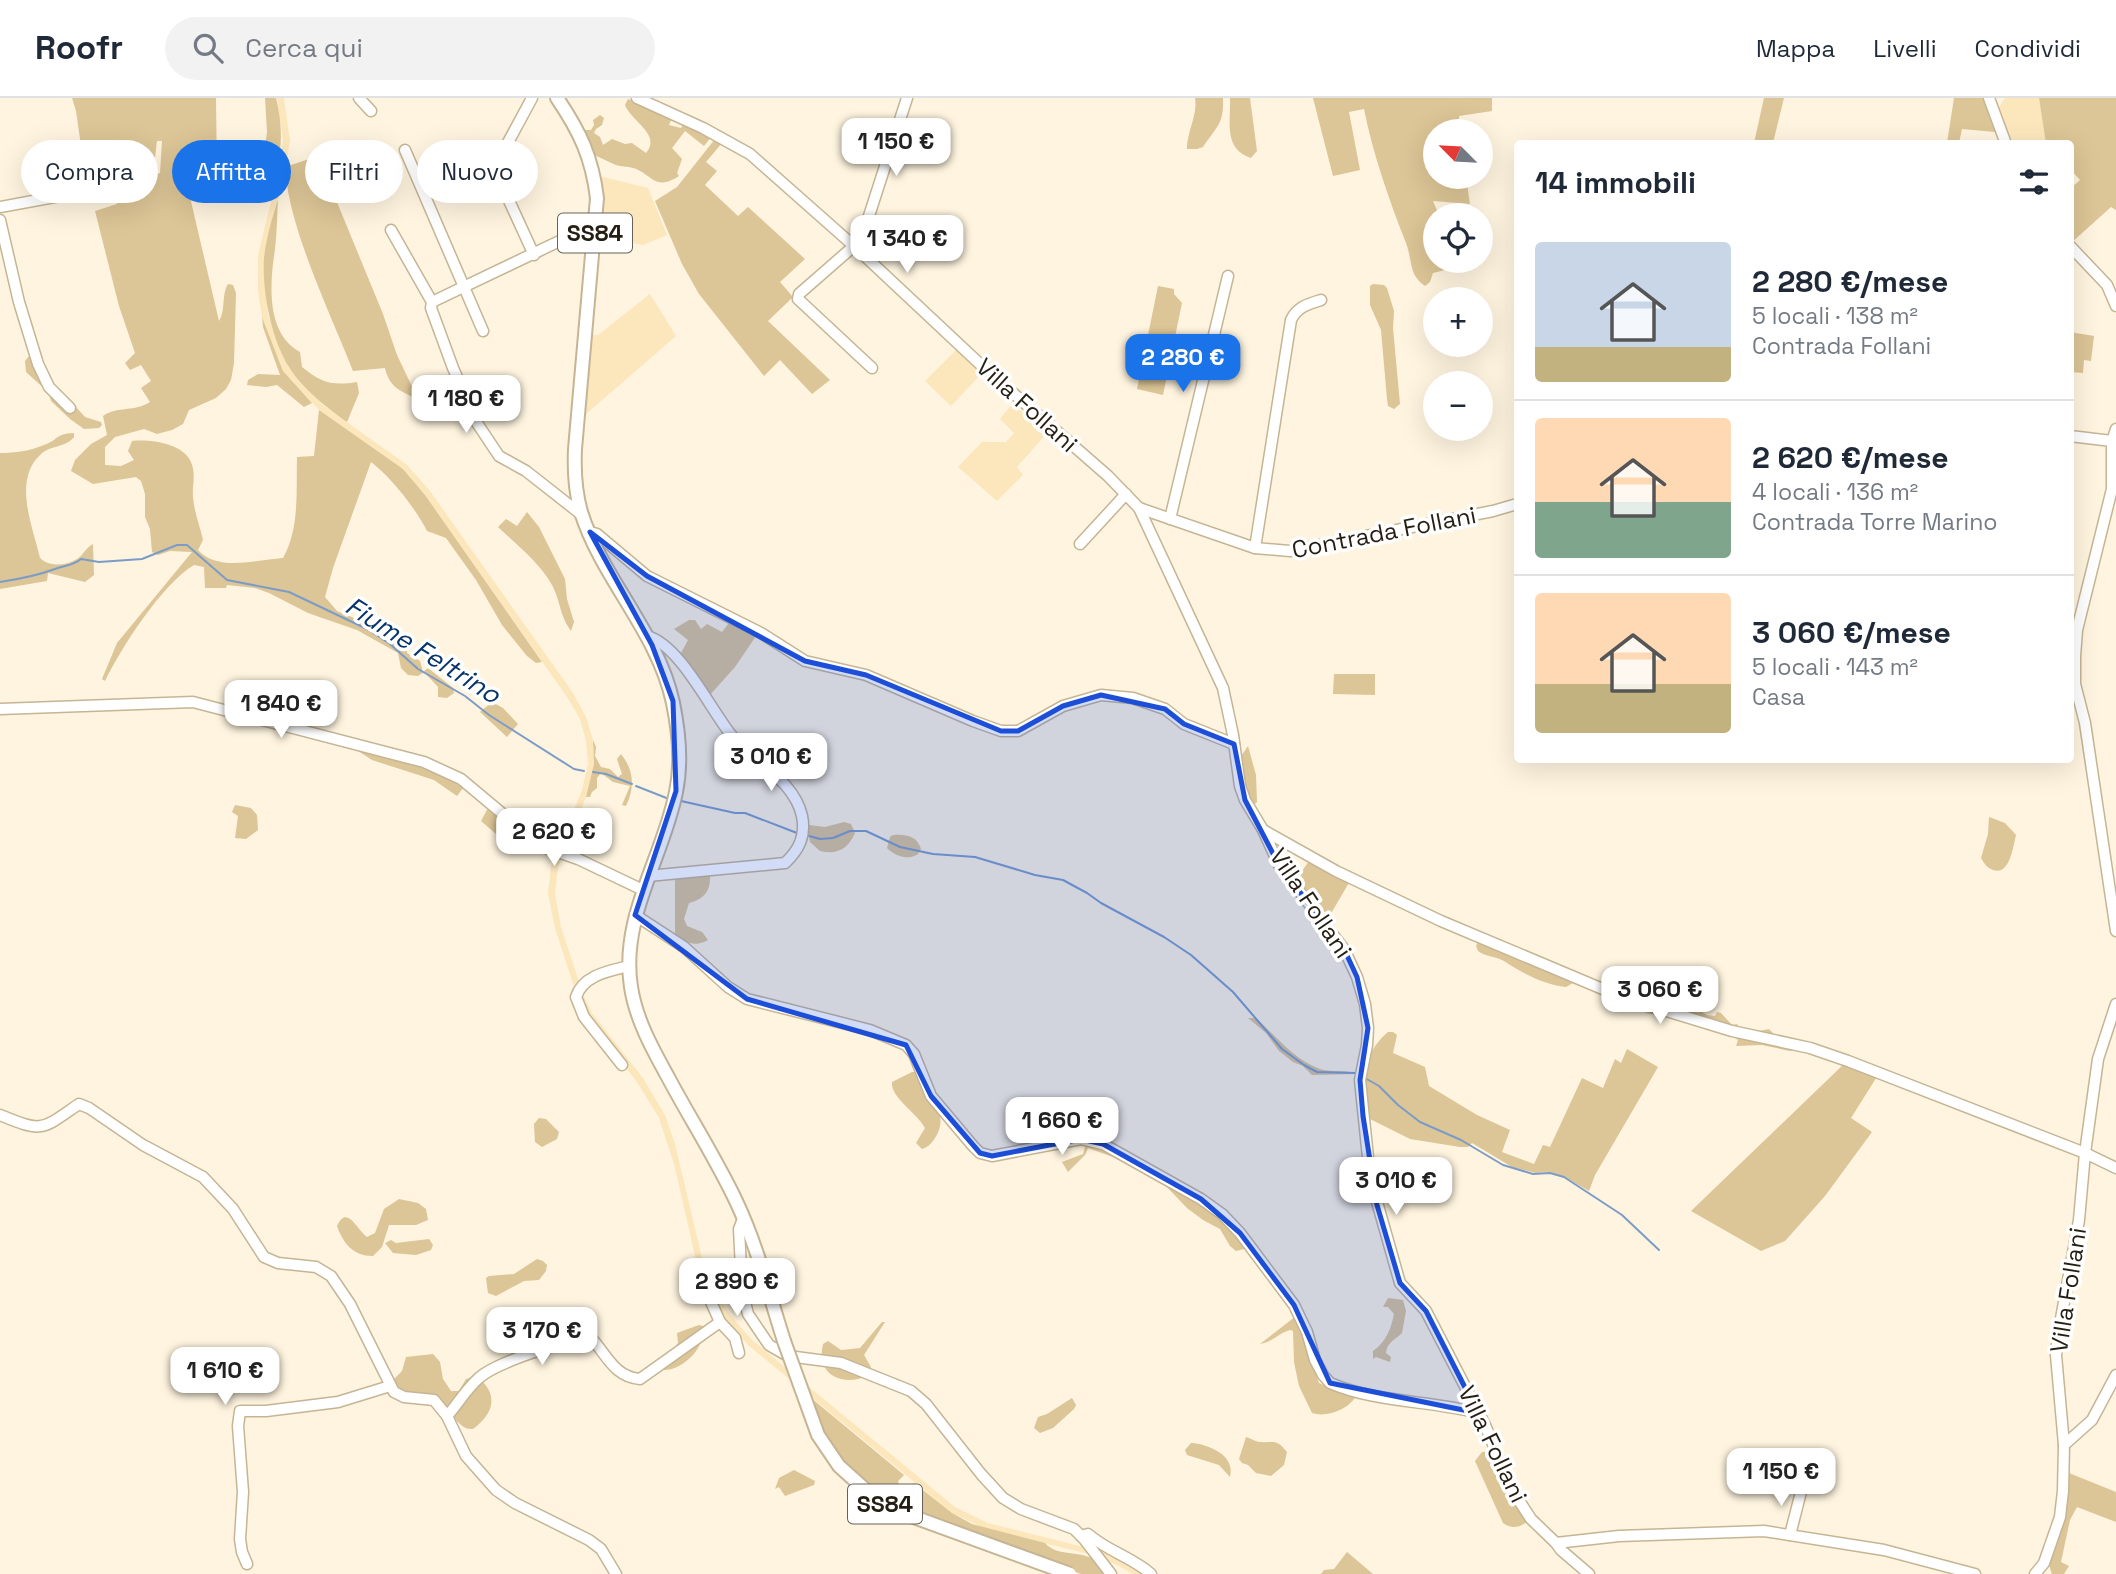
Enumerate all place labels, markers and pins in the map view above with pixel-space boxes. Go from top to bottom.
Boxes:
pin: 1 150 € [831,118,961,178]
pin: 1 340 € [842,216,972,275]
pin: 2 280 € [1118,334,1248,394]
pin: 1 180 € [401,376,531,435]
pin: 1 840 € [216,680,346,740]
pin: 3 010 € [706,734,836,793]
pin: 2 620 € [489,808,619,868]
pin: 3 060 € [1595,967,1725,1026]
pin: 1 660 € [997,1098,1127,1157]
pin: 3 010 € [1331,1158,1461,1217]
pin: 2 890 € [672,1258,802,1318]
pin: 3 170 € [477,1308,607,1367]
pin: 1 610 € [160,1348,290,1407]
pin: 1 150 € [1716,1448,1846,1508]

